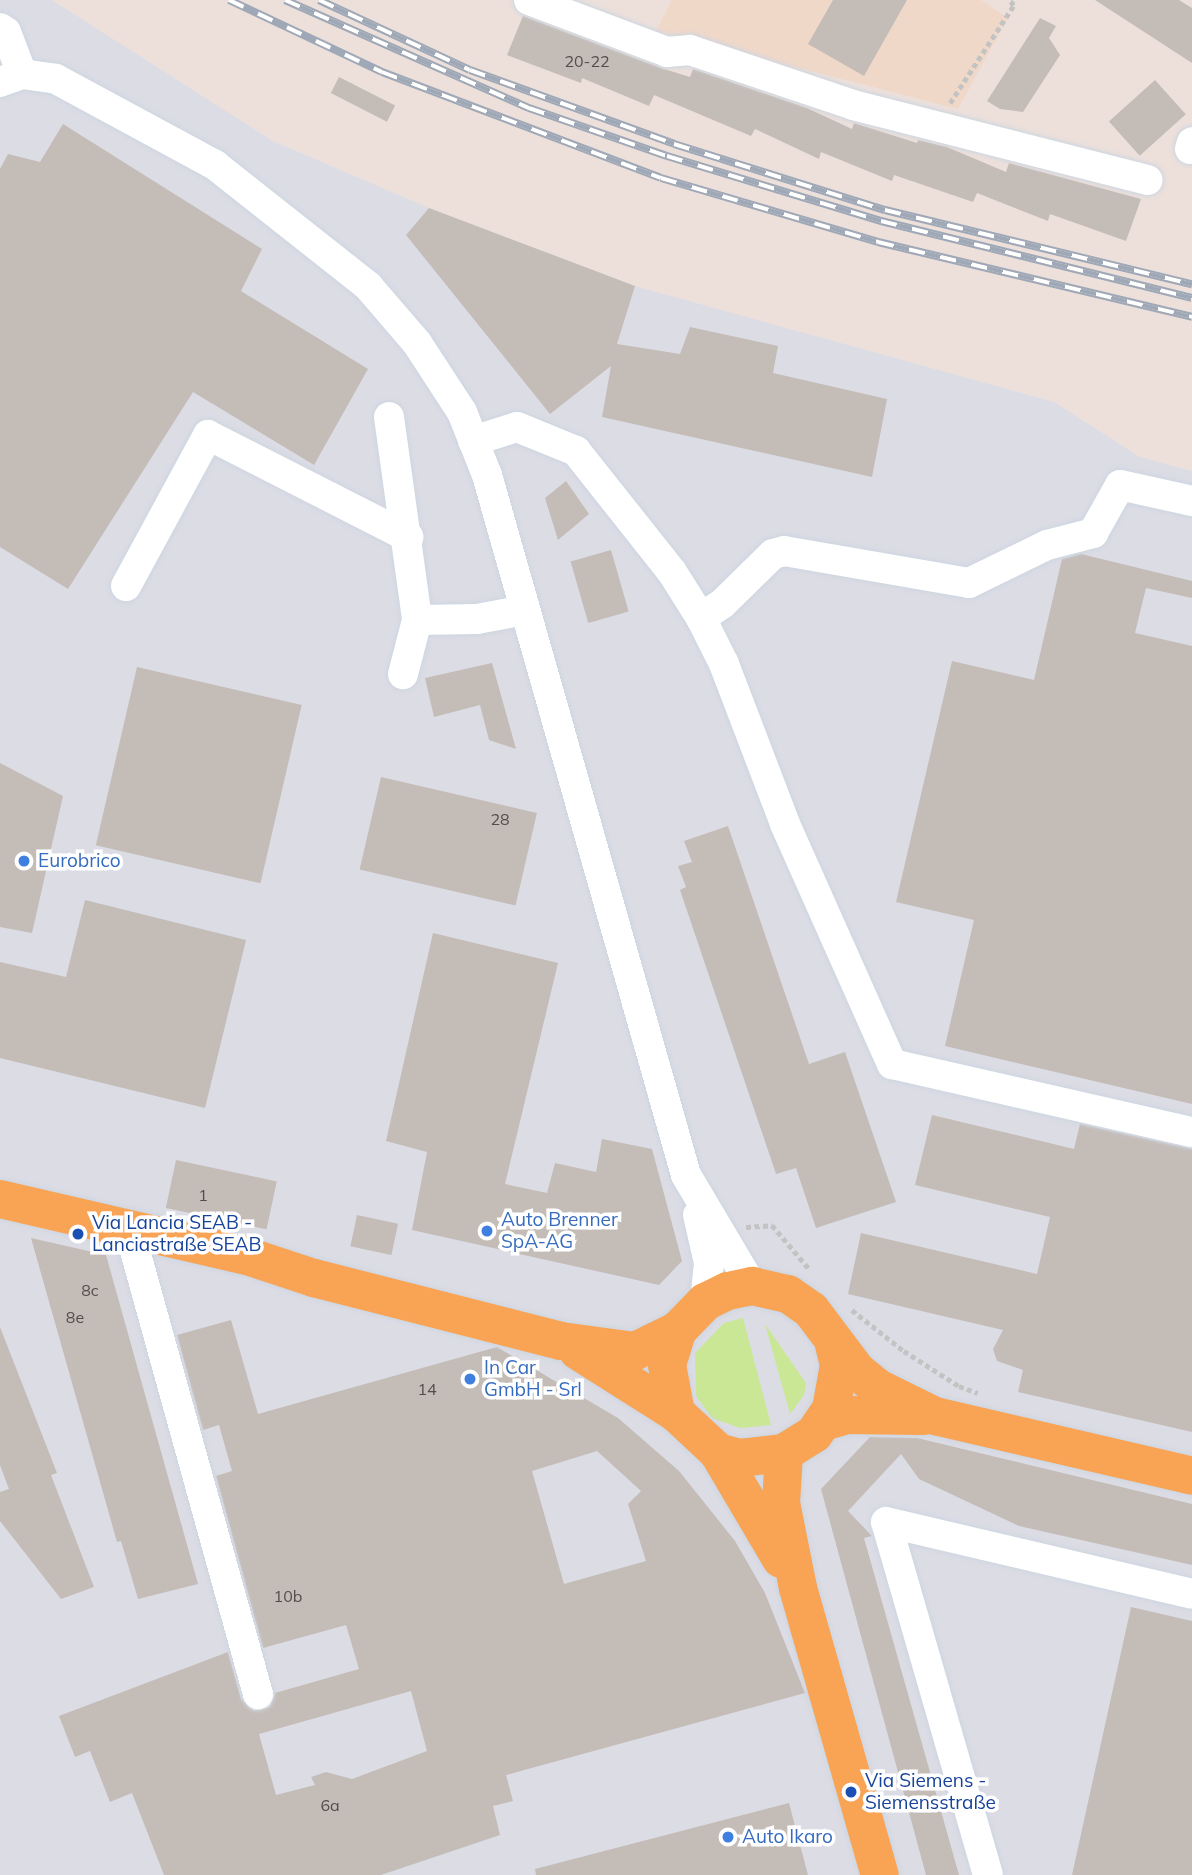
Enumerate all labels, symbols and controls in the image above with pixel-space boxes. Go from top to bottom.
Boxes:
house number: 20-22 [564,51,610,71]
house number: 28 [490,809,510,829]
place label: Eurobrico [38,850,121,872]
marker: Eurobrico [16,853,32,869]
house number: 1 [198,1185,208,1205]
place label: Auto Brenner SpA-AG [501,1209,618,1253]
place label: Via Lancia SEAB - Lanciastraße SEAB [92,1212,261,1256]
marker: Auto Brenner SpA-AG [479,1223,495,1239]
marker: Via Lancia SEAB - Lanciastraße SEAB [70,1226,86,1242]
house number: 8c [81,1280,99,1300]
house number: 8e [66,1307,84,1327]
place label: In Car GmbH - Srl [484,1357,582,1401]
marker: In Car GmbH - Srl [462,1371,478,1387]
house number: 14 [417,1379,437,1399]
house number: 10b [274,1586,302,1606]
place label: Via Siemens - Siemensstraße [865,1770,996,1814]
marker: Via Siemens - Siemensstraße [843,1784,859,1800]
house number: 6a [320,1795,340,1815]
place label: Auto Ikaro [742,1826,833,1848]
marker: Auto Ikaro [720,1829,736,1845]

